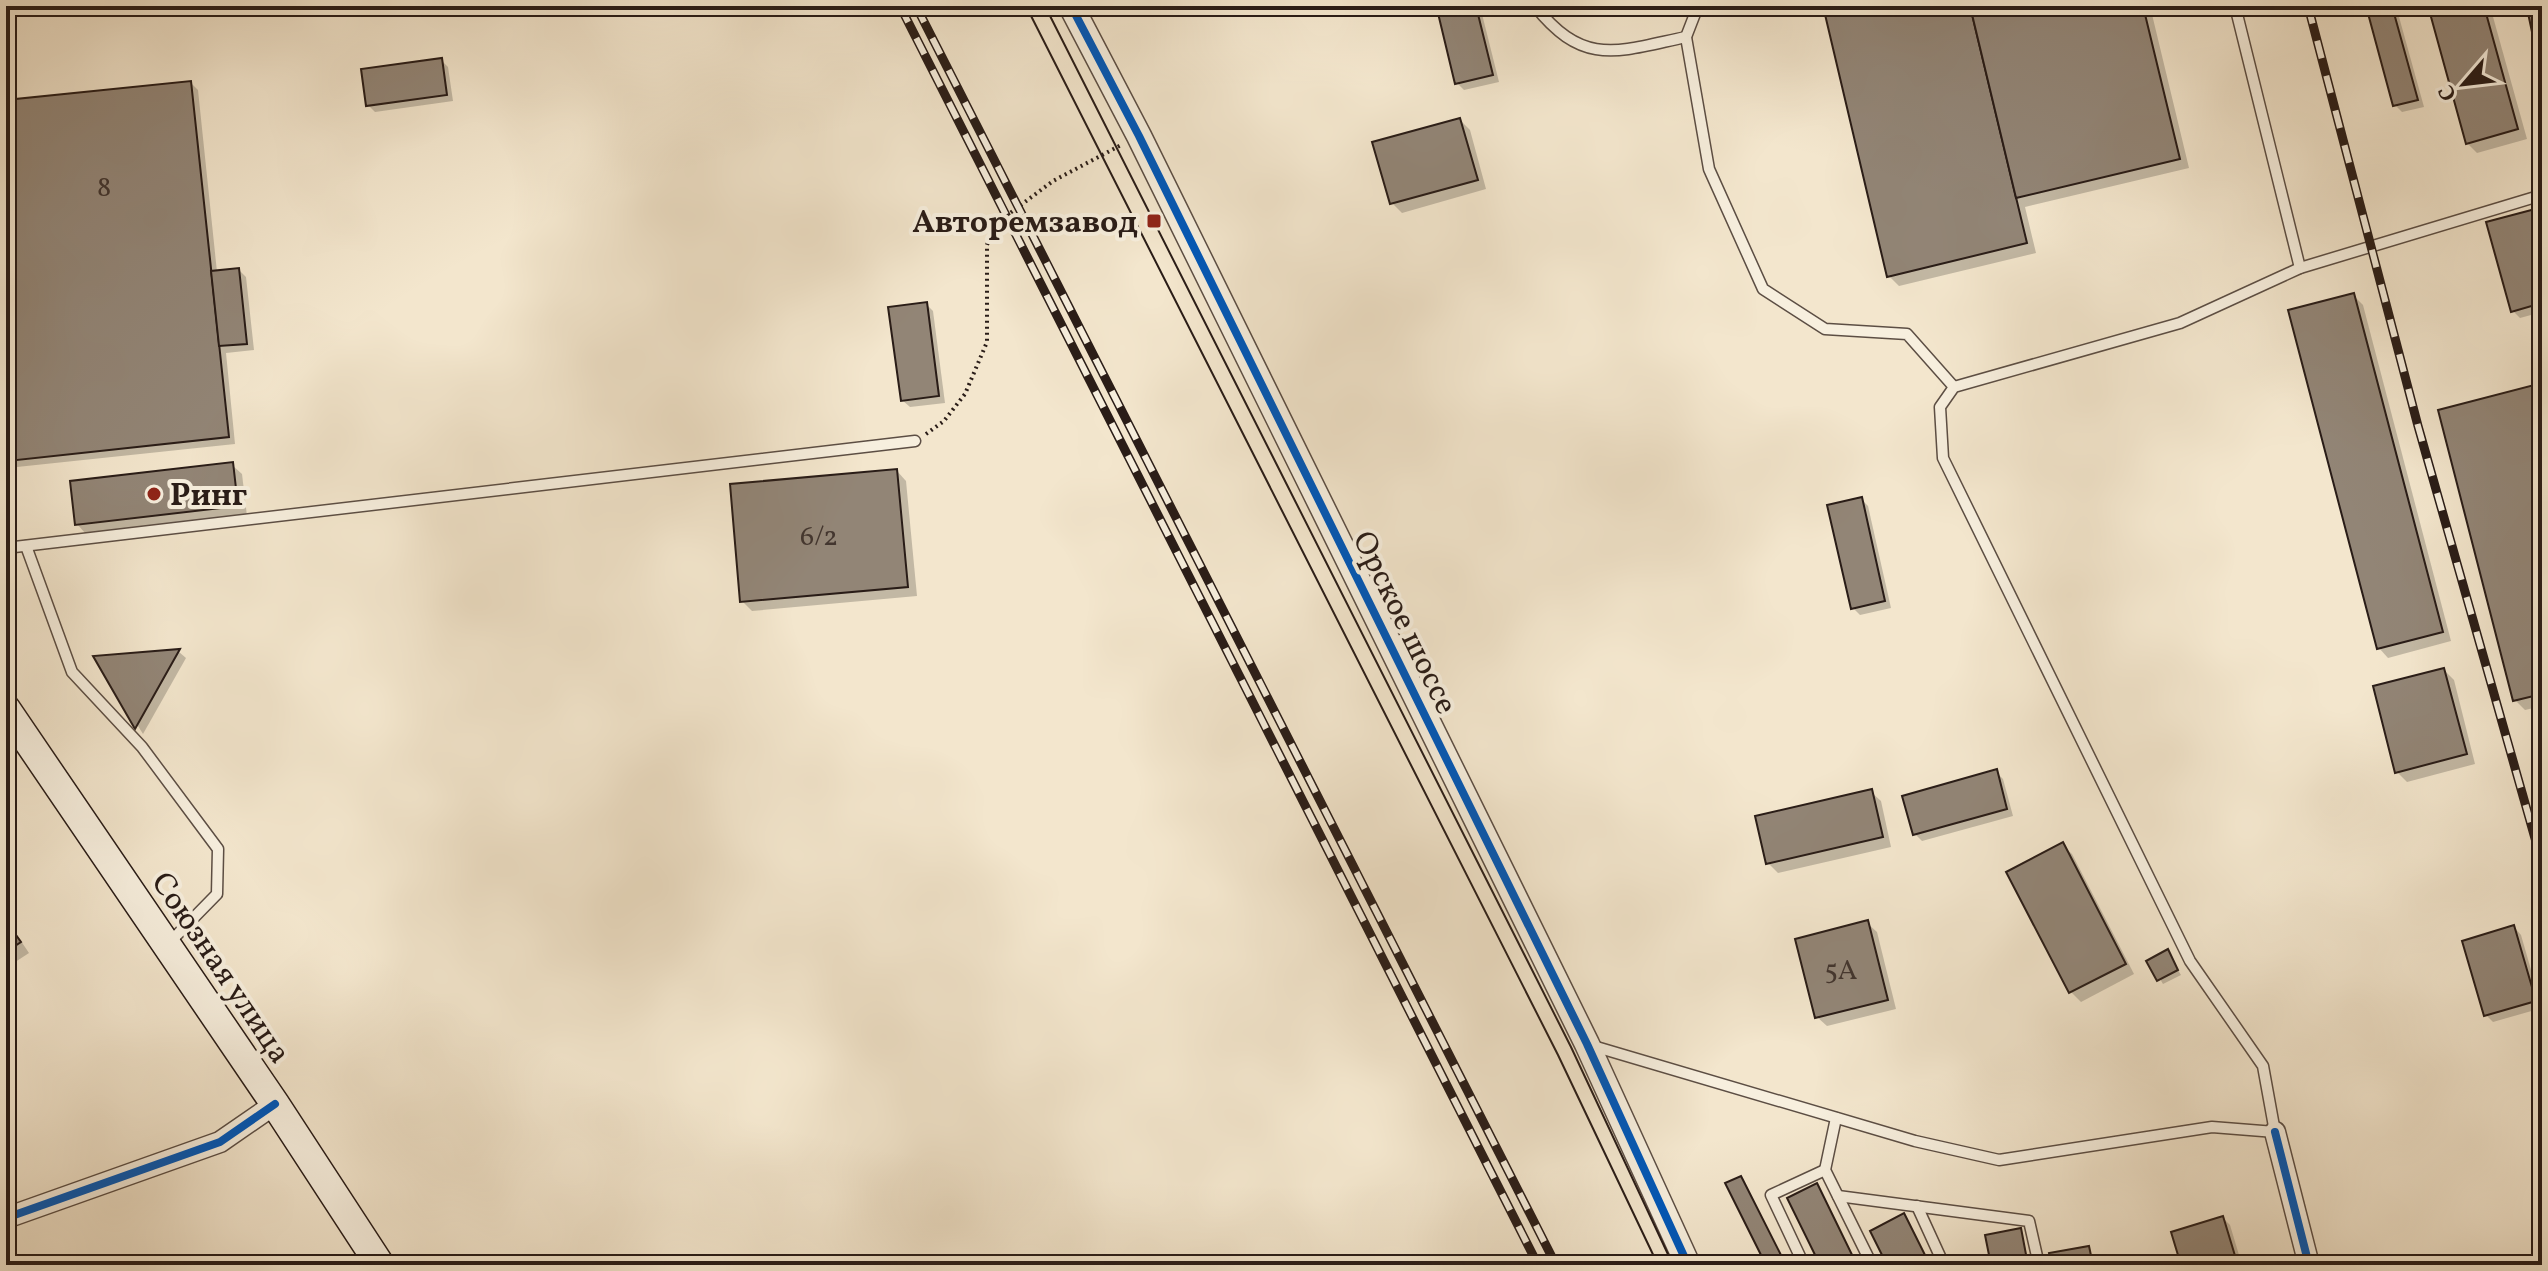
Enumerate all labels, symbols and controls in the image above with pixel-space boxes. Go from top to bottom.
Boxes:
north arrow [2424,44,2504,124]
text: С [2432,79,2466,106]
house number: 8 [97,169,111,208]
place label: Авторемзавод [912,202,1138,246]
marker: Авторемзавод [1145,212,1163,230]
place label: Ринг [170,475,248,519]
marker: Ринг [145,485,163,503]
house number: 6/2 [800,518,838,557]
street label: Орское шоссе [1340,524,1467,722]
street label: Союзная улица [139,864,300,1073]
house number: 5А [1824,952,1858,991]

